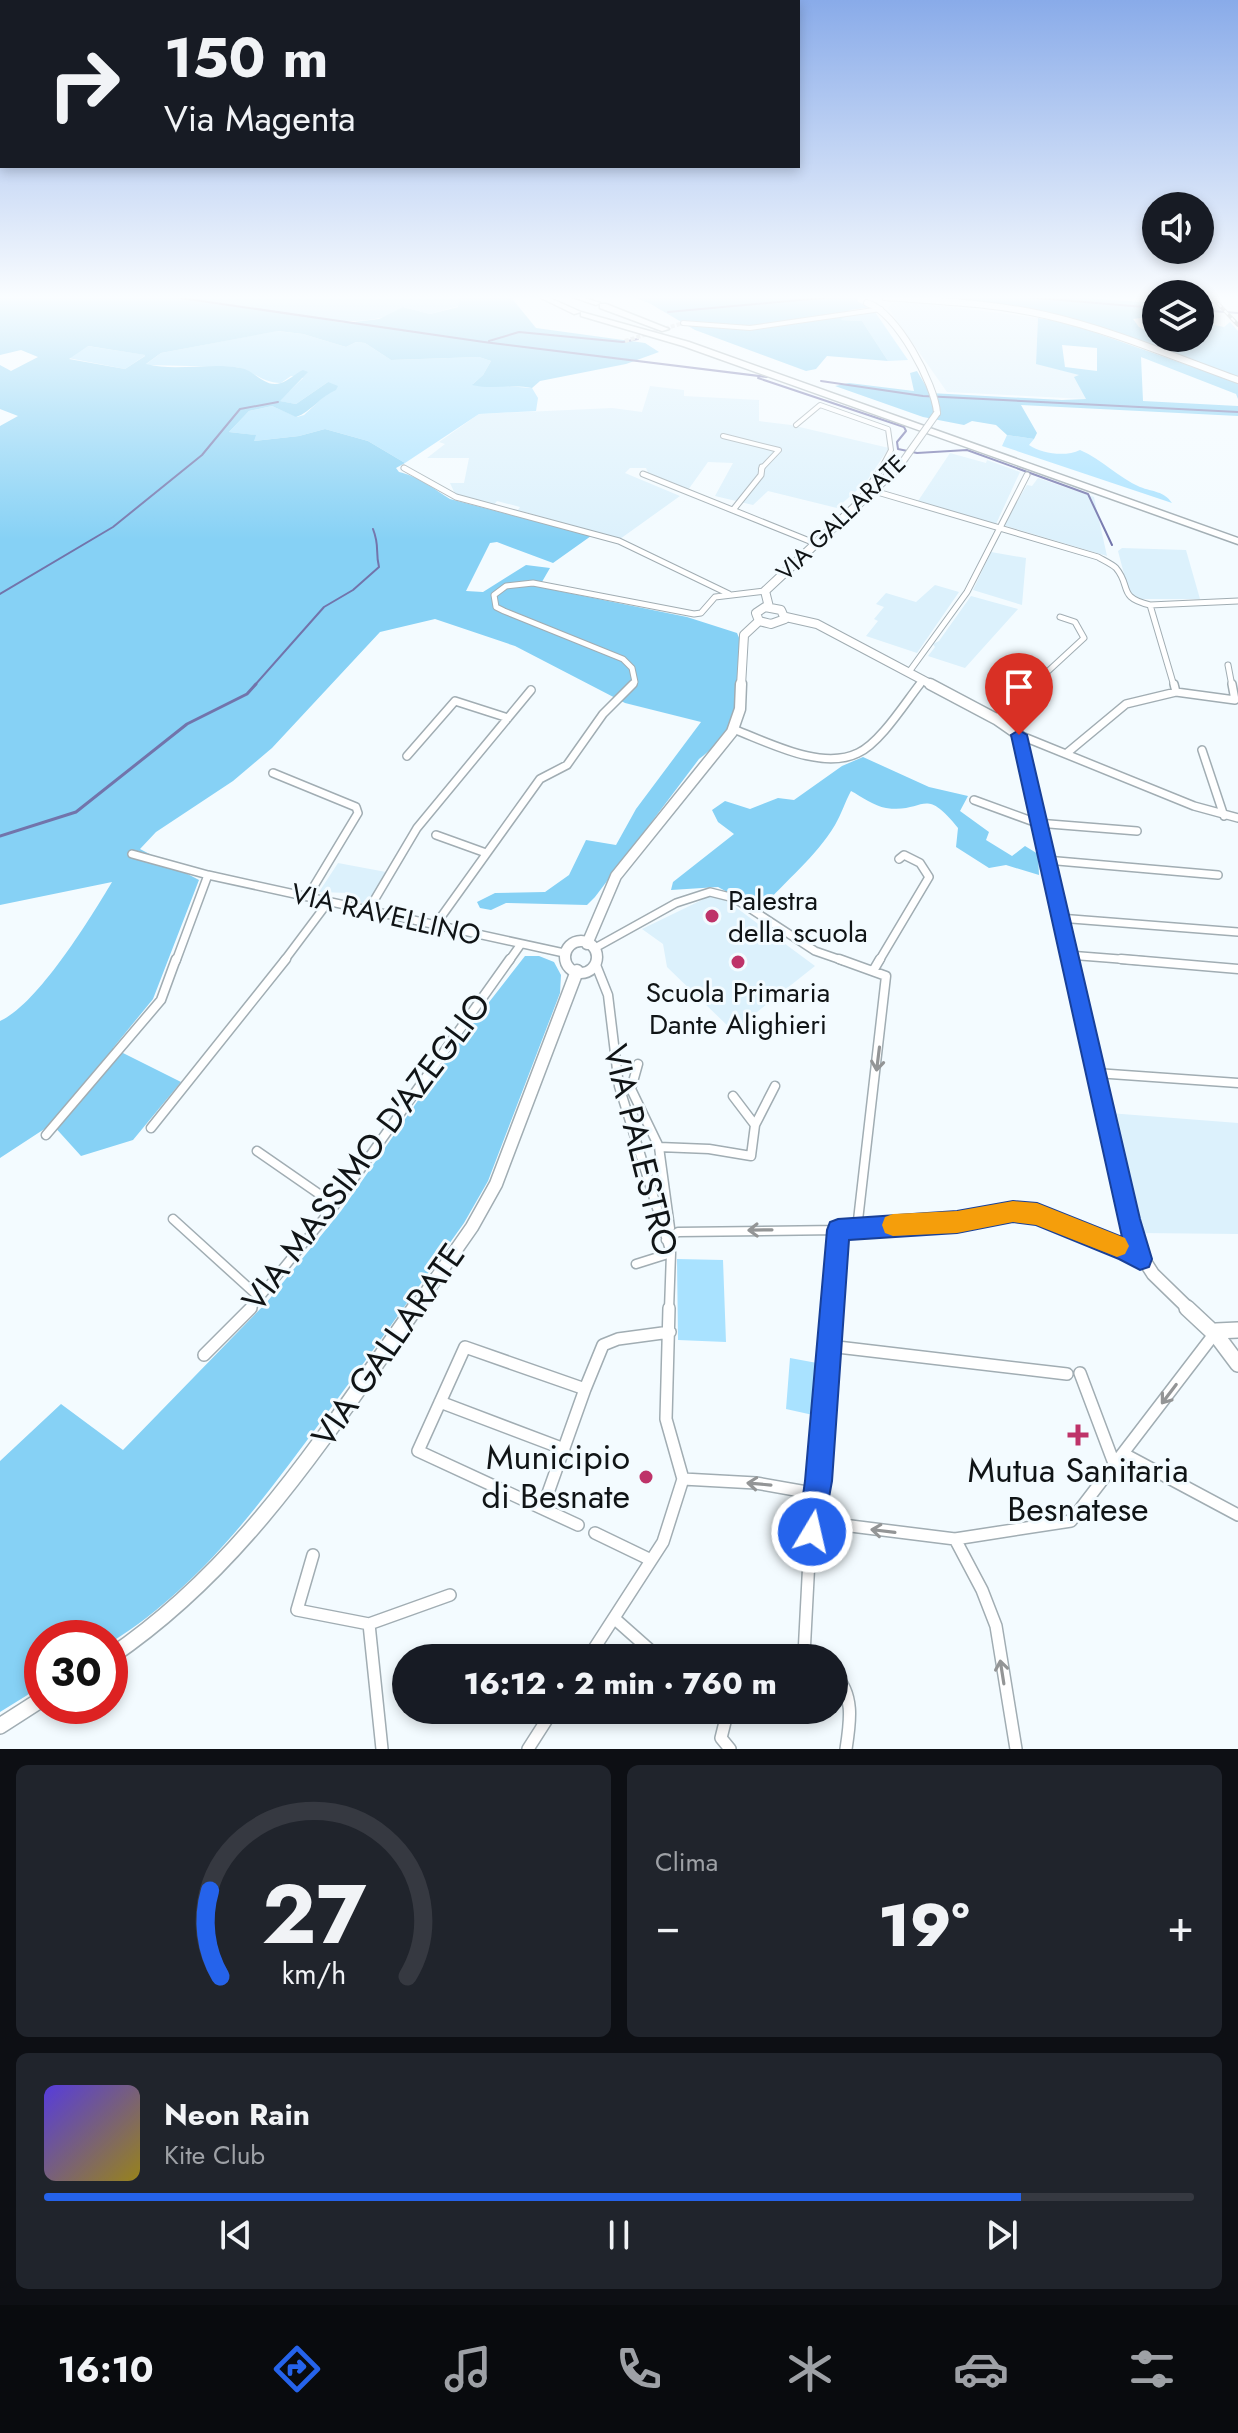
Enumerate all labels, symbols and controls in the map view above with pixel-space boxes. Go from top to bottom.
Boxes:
text: 150 m [164,17,328,98]
icon: right [32,32,136,136]
text: Via Magenta [164,92,356,144]
map controls [1142,192,1214,352]
button: sound [1142,192,1214,264]
button: layers [1142,280,1214,352]
street label: VIA GALLARATE [768,446,913,589]
pin [985,653,1053,735]
icon: arrive [997,665,1041,709]
street label: VIA RAVELLINO [287,873,485,956]
place label: Palestra della scuola [728,880,868,953]
marker: Palestra della scuola [703,907,721,925]
marker: Scuola Primaria Dante Alighieri [729,953,747,971]
place label: Scuola Primaria Dante Alighieri [646,972,830,1045]
street label: VIA MASSIMO D'AZEGLIO [230,983,503,1322]
street label: VIA PALESTRO [591,1039,690,1261]
one-way arrow [870,1046,885,1071]
one-way arrow [747,1223,774,1238]
street label: VIA GALLARATE [300,1233,477,1457]
one-way arrow [1161,1383,1178,1404]
marker: Mutua Sanitaria Besnatese [1067,1424,1089,1446]
place label: Municipio di Besnate [482,1433,630,1521]
place label: Mutua Sanitaria Besnatese [968,1446,1189,1534]
marker: Municipio di Besnate [637,1468,655,1486]
one-way arrow [746,1477,773,1492]
position arrow [770,1490,854,1574]
one-way arrow [870,1523,897,1538]
speed limit sign: 30 [24,1620,128,1724]
one-way arrow [994,1660,1009,1685]
text: 16:12 · 2 min · 760 m [463,1662,777,1705]
text: Clima [655,1843,718,1881]
text: 27 [261,1854,366,1974]
text: 19° [878,1882,970,1969]
text: − [655,1894,681,1958]
text: + [1167,1894,1194,1958]
text: km/h [281,1953,346,1995]
text: Neon Rain [164,2093,310,2136]
text: Kite Club [164,2136,265,2174]
icon: previous [214,2213,258,2257]
icon: pause [597,2213,641,2257]
icon: next [980,2213,1024,2257]
icon: directions [269,2341,325,2397]
icon: music [440,2341,496,2397]
icon: phone [611,2341,667,2397]
icon: climate [782,2341,838,2397]
icon: car [953,2341,1009,2397]
icon: filters [1124,2341,1180,2397]
text: 16:10 [58,2343,154,2395]

